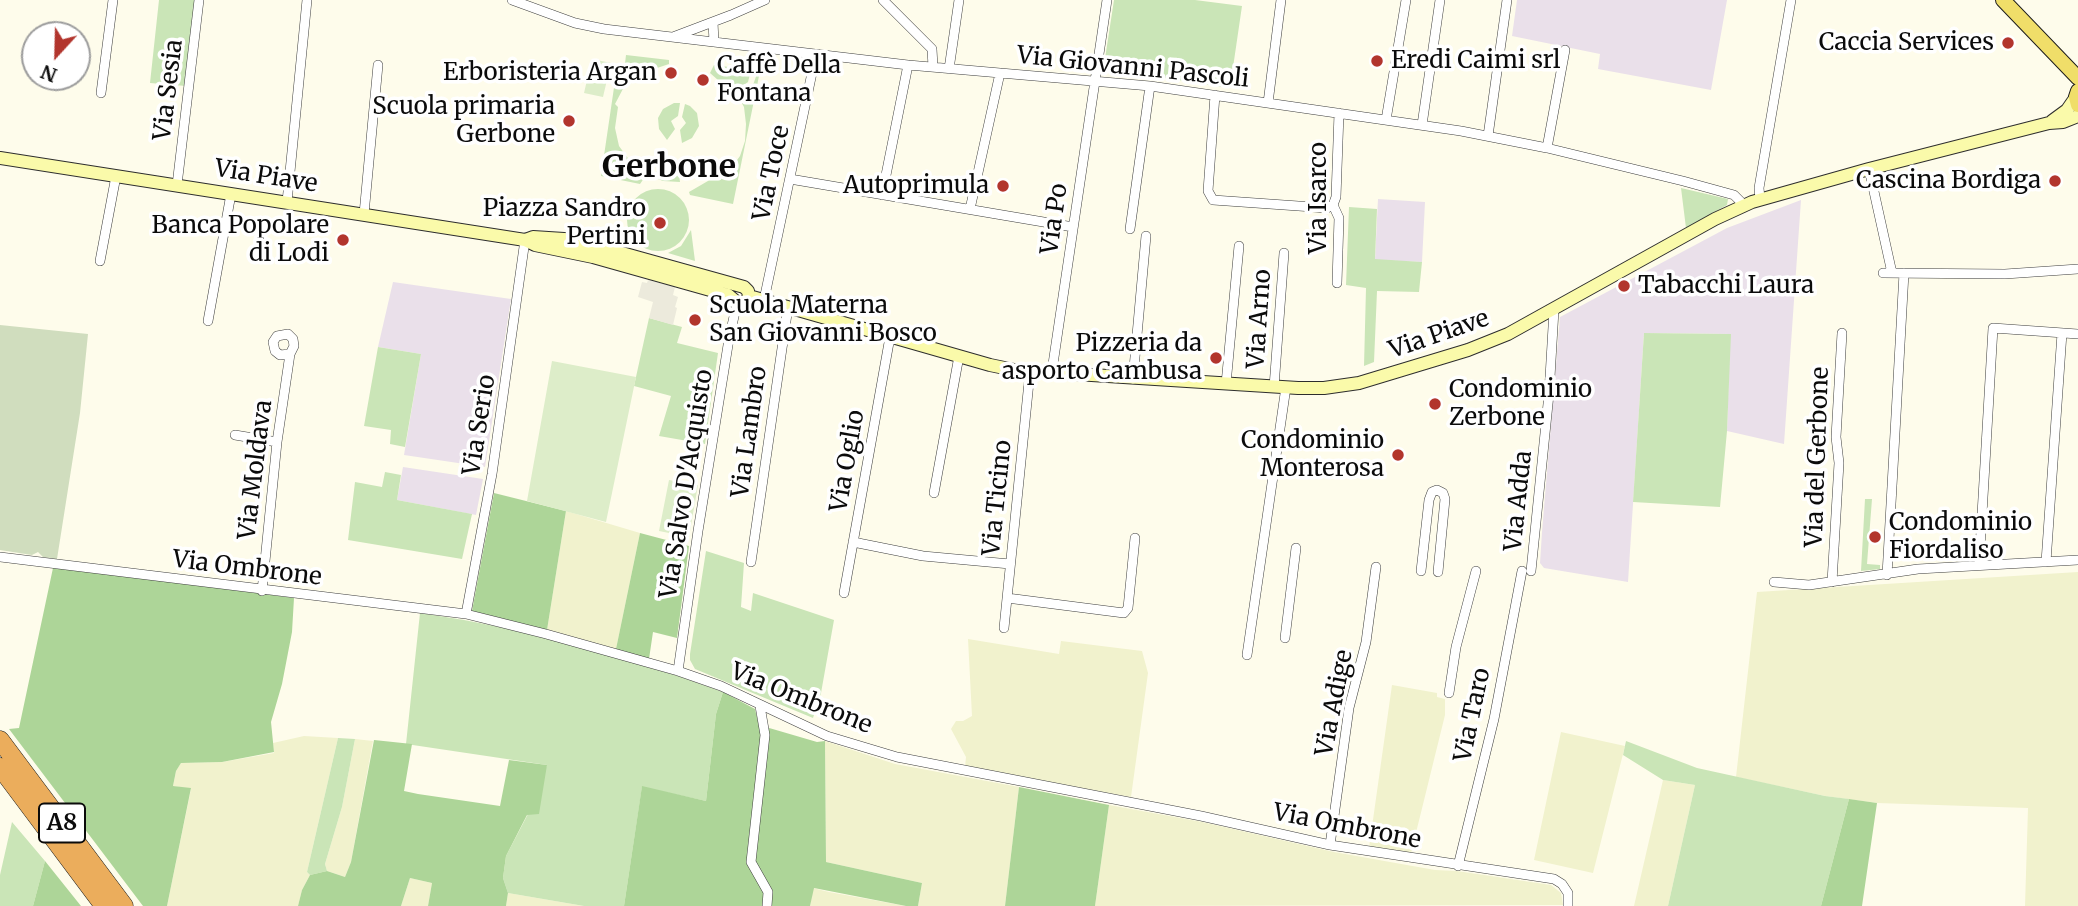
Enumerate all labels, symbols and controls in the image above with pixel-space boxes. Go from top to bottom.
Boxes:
north arrow [21,21,91,91]
place label: Caccia Services [1819,29,1994,57]
marker: Caccia Services [2000,35,2016,51]
street label: Via Sesia [149,38,189,142]
street label: Via Giovanni Pascoli [1016,41,1250,95]
place label: Eredi Caimi srl [1391,47,1560,75]
place label: Caffè Della Fontana [717,52,841,108]
marker: Eredi Caimi srl [1369,53,1385,69]
place label: Erboristeria Argan [443,59,657,87]
text: N [37,60,60,88]
marker: Erboristeria Argan [663,65,679,81]
marker: Caffè Della Fontana [695,72,711,88]
place label: Scuola primaria Gerbone [372,93,555,149]
marker: Scuola primaria Gerbone [561,113,577,129]
street label: Via Toce [748,123,796,223]
street label: Via Isarco [1305,142,1333,254]
district label: Gerbone [602,149,736,187]
street label: Via Piave [213,155,319,199]
place label: Cascina Bordiga [1856,167,2041,195]
place label: Autoprimula [843,172,989,200]
marker: Cascina Bordiga [2047,173,2063,189]
marker: Autoprimula [995,178,1011,194]
street label: Via Po [1036,182,1074,256]
place label: Piazza Sandro Pertini [483,195,646,251]
place label: Banca Popolare di Lodi [152,212,329,268]
marker: Piazza Sandro Pertini [652,215,668,231]
marker: Banca Popolare di Lodi [335,232,351,248]
street label: Via Arno [1242,268,1278,370]
place label: Tabacchi Laura [1638,272,1814,300]
marker: Tabacchi Laura [1616,278,1632,294]
place label: Scuola Materna San Giovanni Bosco [709,292,937,348]
street label: Via Piave [1385,304,1493,366]
marker: Scuola Materna San Giovanni Bosco [687,312,703,328]
place label: Pizzeria da asporto Cambusa [1002,330,1202,386]
marker: Pizzeria da asporto Cambusa [1208,350,1224,366]
street label: Via Lambro [727,364,773,500]
street label: Via del Gerbone [1800,366,1836,548]
street label: Via Salvo D'Acquisto [655,367,719,601]
street label: Via Serio [458,373,502,477]
place label: Condominio Zerbone [1449,376,1592,432]
marker: Condominio Zerbone [1427,396,1443,412]
street label: Via Moldava [233,399,279,541]
street label: Via Oglio [825,408,871,514]
place label: Condominio Monterosa [1241,427,1384,483]
street label: Via Ticino [978,439,1018,557]
marker: Condominio Monterosa [1390,447,1406,463]
street label: Via Adda [1499,449,1539,553]
place label: Condominio Fiordaliso [1889,509,2032,565]
marker: Condominio Fiordaliso [1867,529,1883,545]
street label: Via Ombrone [171,546,323,592]
street label: Via Adige [1311,647,1359,759]
street label: Via Ombrone [726,658,876,740]
street label: Via Taro [1449,665,1497,765]
street label: Via Ombrone [1271,799,1423,855]
road number: A8 [39,804,85,842]

